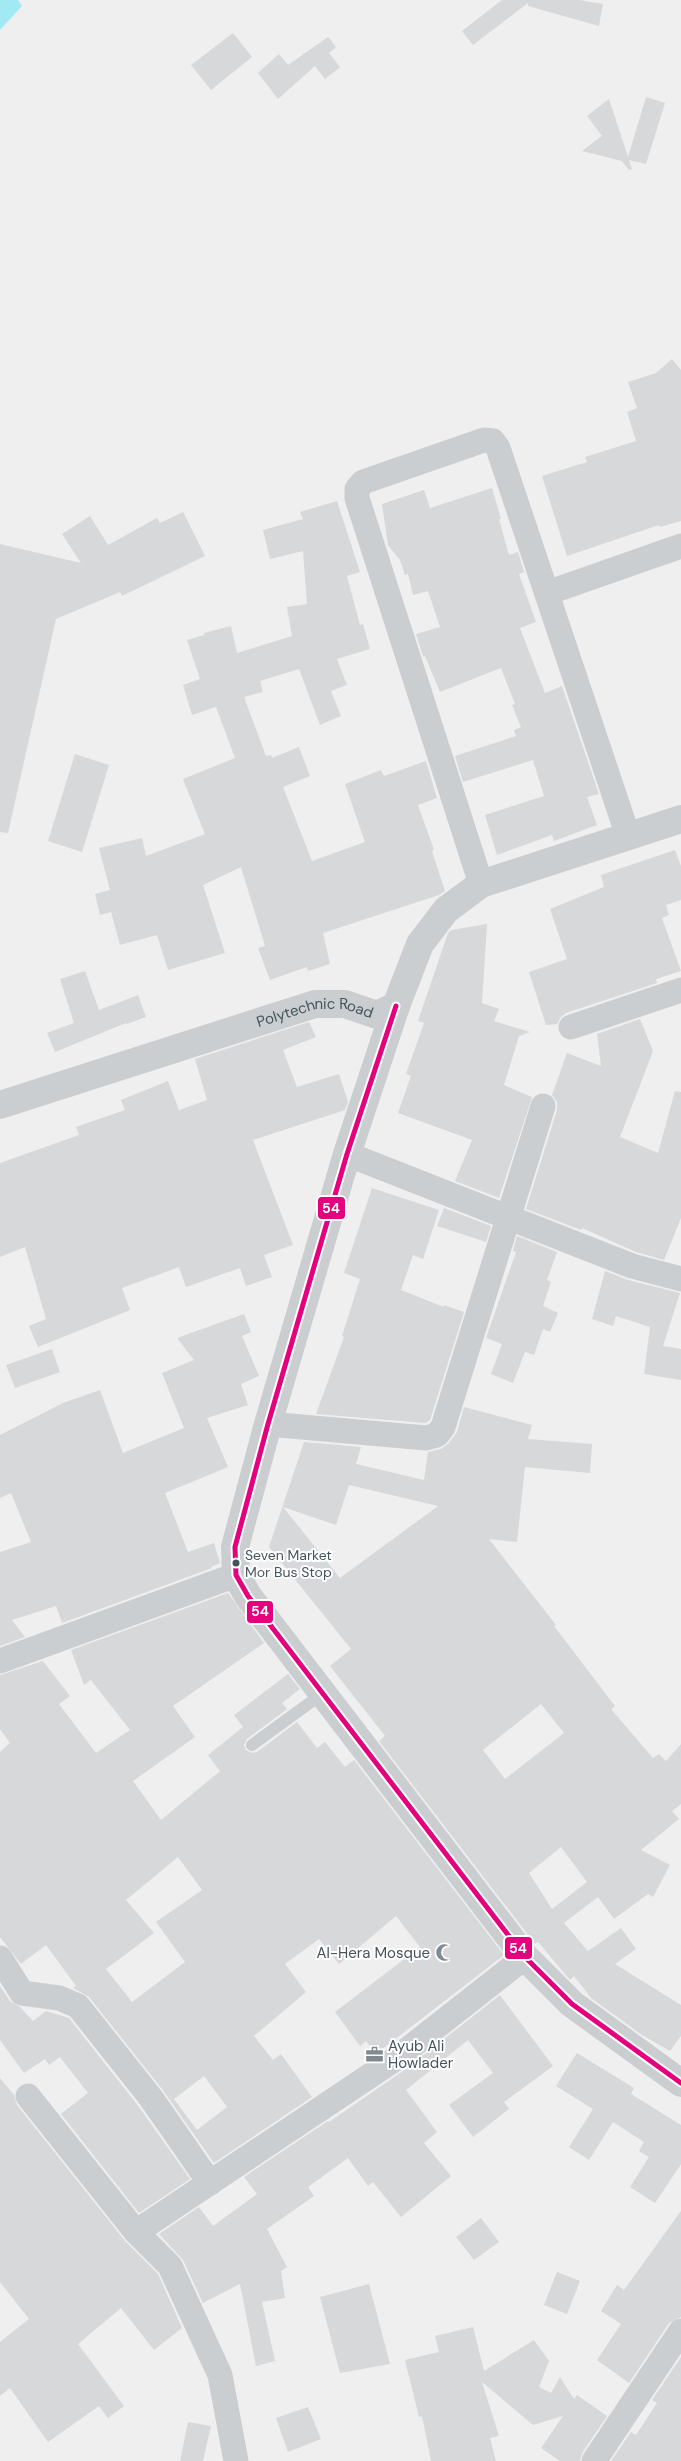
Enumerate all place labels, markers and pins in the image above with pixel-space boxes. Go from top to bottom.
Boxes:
place label: Seven Market Mor Bus Stop [245,1546,332,1581]
marker: Seven Market Mor Bus Stop [231,1558,241,1568]
place label: Al-Hera Mosque [317,1943,430,1963]
mosque icon: Al-Hera Mosque [434,1943,454,1963]
place label: Ayub Ali Howlader [388,2036,454,2073]
office icon: Ayub Ali Howlader [364,2045,384,2065]

